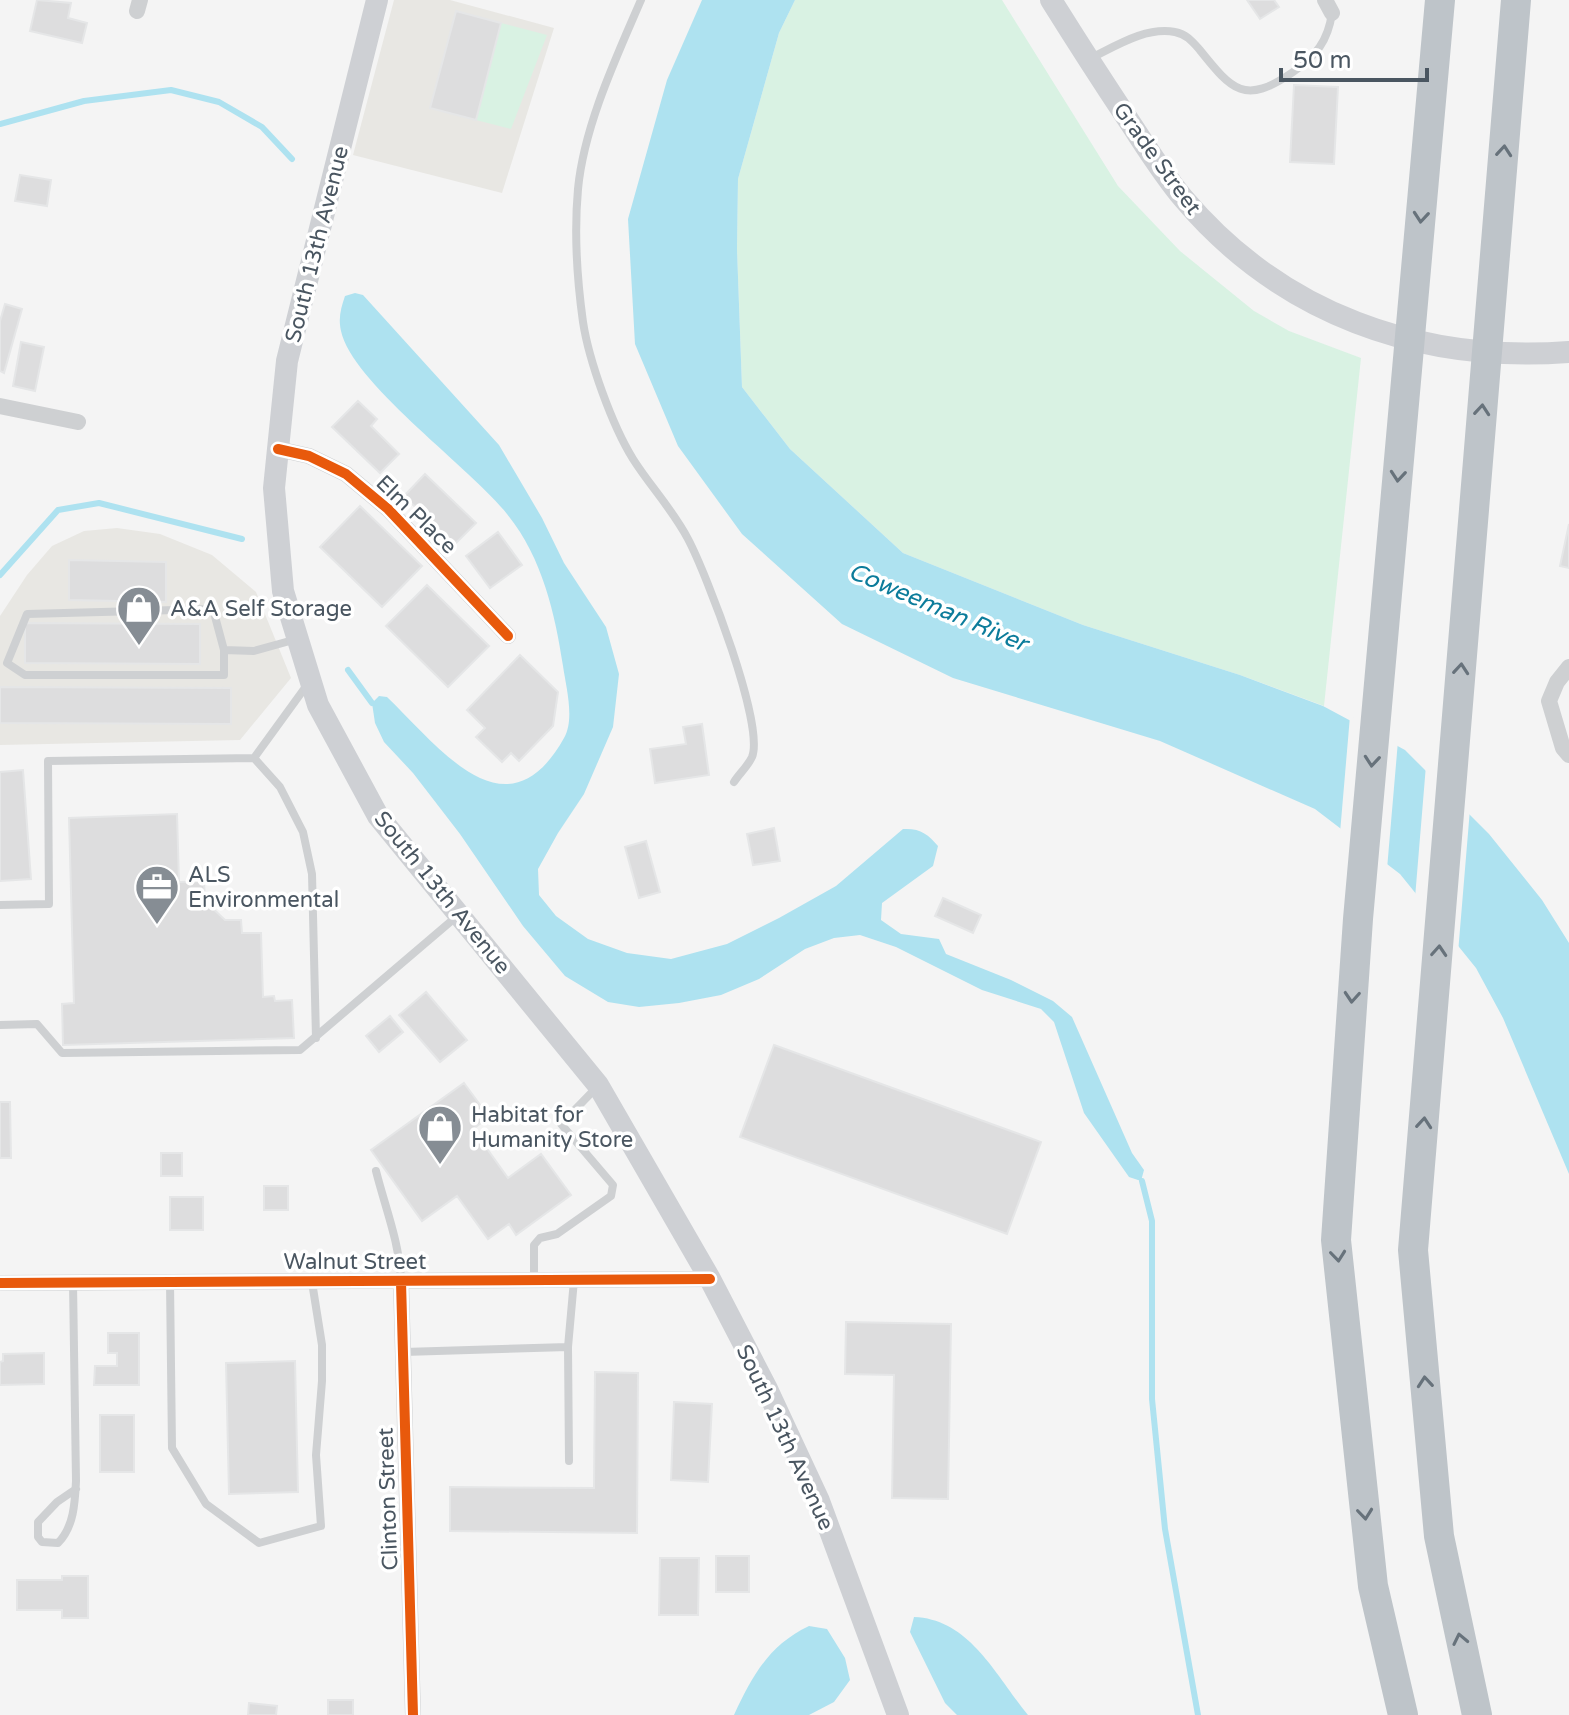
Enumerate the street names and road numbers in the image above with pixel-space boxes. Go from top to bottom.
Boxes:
street label: Grade Street [1108,97,1207,220]
street label: South 13th Avenue [280,143,354,345]
street label: Elm Place [371,470,462,560]
street label: South 13th Avenue [369,806,516,979]
street label: Walnut Street [284,1249,426,1275]
street label: South 13th Avenue [731,1341,840,1534]
street label: Clinton Street [373,1427,403,1571]

